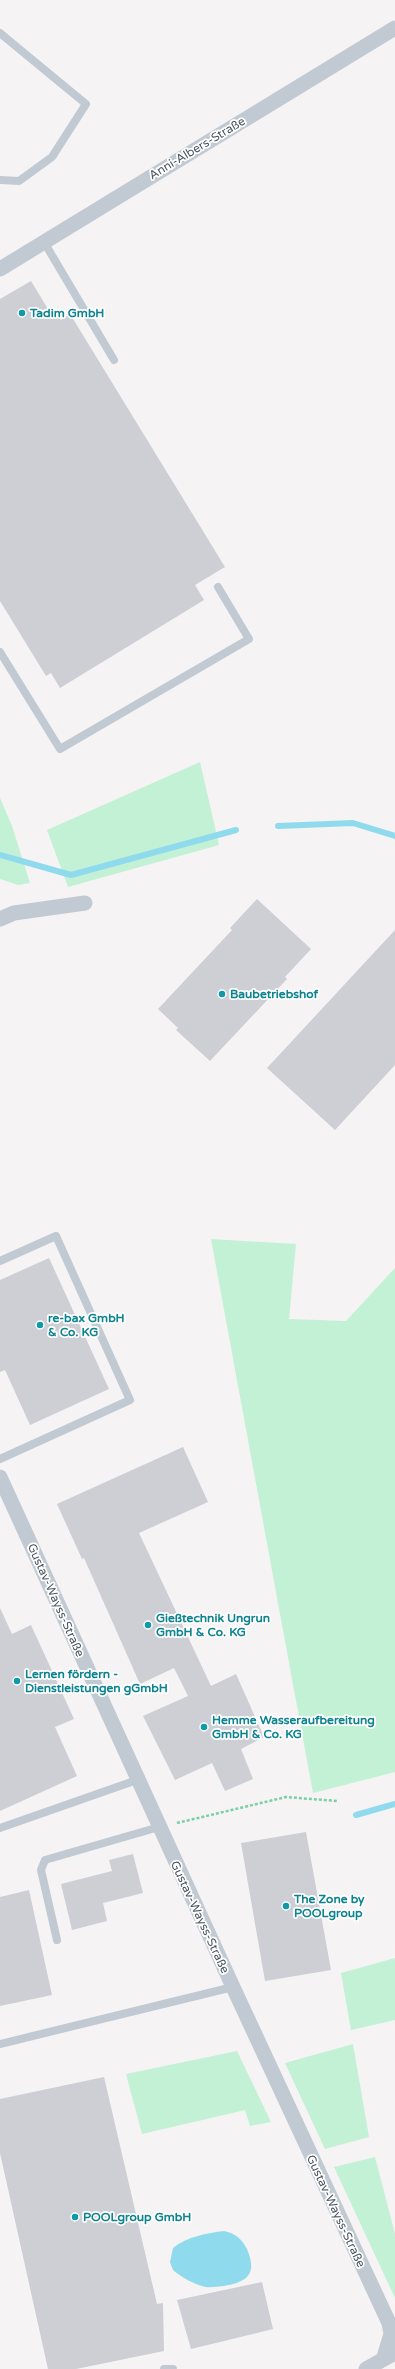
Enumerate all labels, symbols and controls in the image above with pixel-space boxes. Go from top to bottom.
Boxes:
street label: Anni-Albers-Straße [146,114,248,182]
place label: Tadim GmbH [29,306,104,320]
marker: Tadim GmbH [17,308,27,318]
place label: Baubetriebshof [230,987,319,1001]
marker: Baubetriebshof [217,989,227,999]
place label: re-bax GmbH & Co. KG [48,1311,125,1339]
marker: re-bax GmbH & Co. KG [35,1320,45,1330]
street label: Gustav-Wayss-Straße [25,1541,87,1659]
place label: Gießtechnik Ungrun GmbH & Co. KG [156,1611,270,1639]
marker: Gießtechnik Ungrun GmbH & Co. KG [143,1620,153,1630]
place label: Lernen fördern - Dienstleistungen gGmbH [25,1667,168,1696]
marker: Lernen fördern - Dienstleistungen gGmbH [12,1676,22,1686]
place label: Hemme Wasseraufbereitung GmbH & Co. KG [212,1713,375,1741]
marker: Hemme Wasseraufbereitung GmbH & Co. KG [199,1722,209,1732]
street label: Gustav-Wayss-Straße [168,1859,232,1976]
place label: The Zone by POOLgroup [293,1892,365,1921]
marker: The Zone by POOLgroup [281,1901,291,1911]
street label: Gustav-Wayss-Straße [304,2153,368,2270]
place label: POOLgroup GmbH [83,2210,191,2225]
marker: POOLgroup GmbH [70,2212,80,2222]

